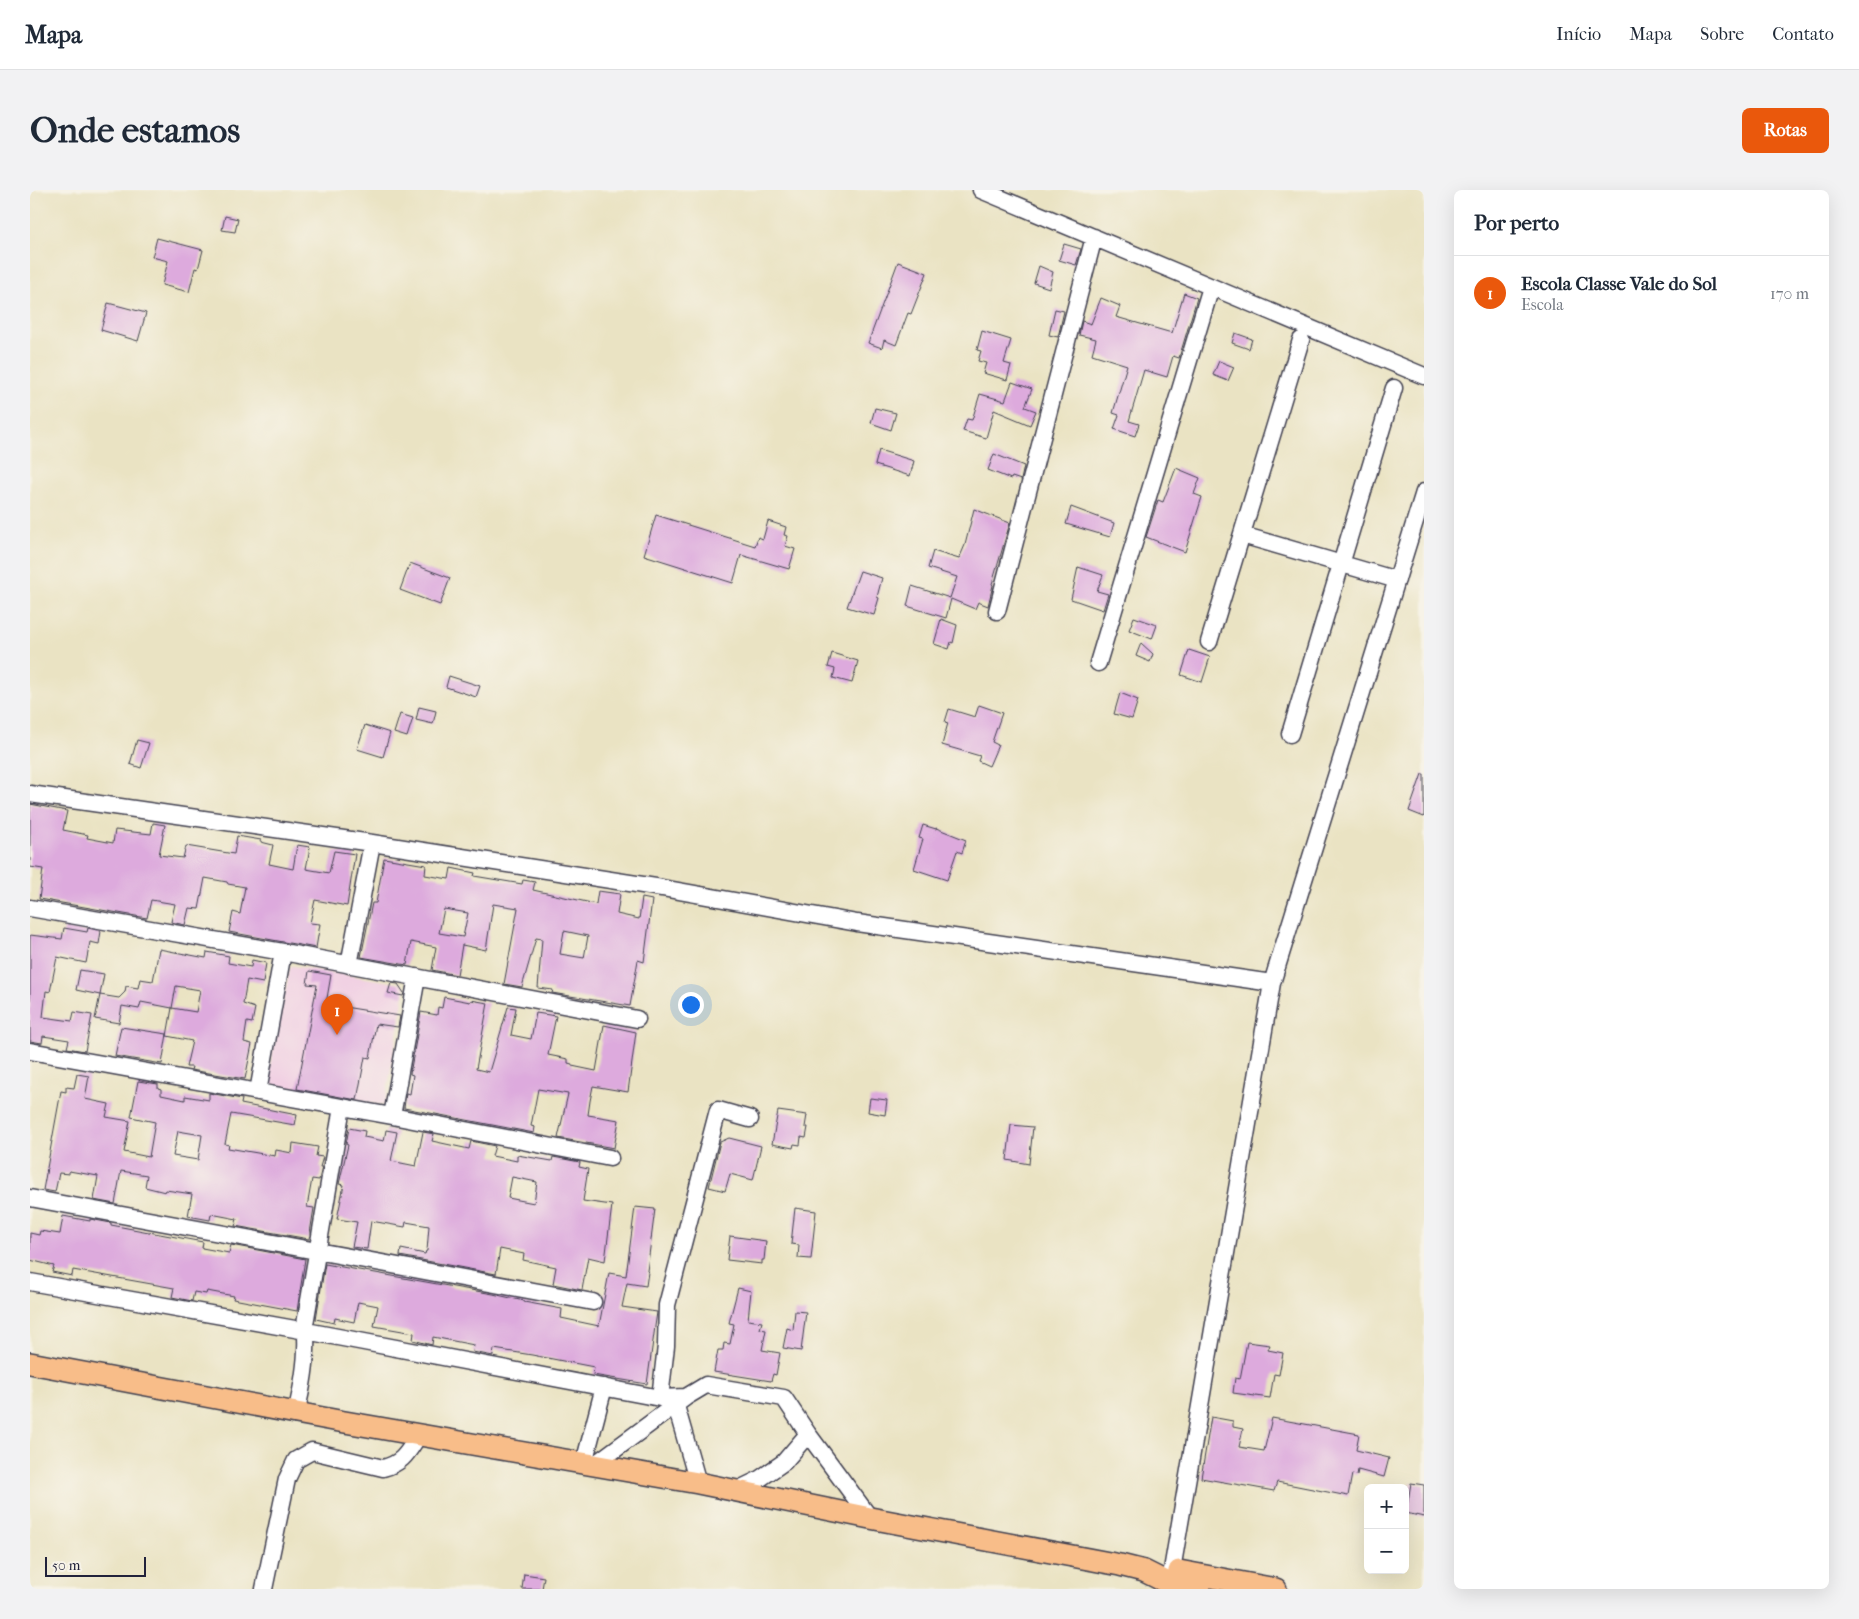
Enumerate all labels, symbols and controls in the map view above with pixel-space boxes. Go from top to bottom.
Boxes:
text: Mapa [25,21,82,49]
text: Início [1556,24,1601,45]
text: Mapa [1629,24,1672,45]
text: Sobre [1700,24,1744,45]
text: Contato [1772,24,1834,45]
button: Rotas [1742,108,1829,153]
text: Onde estamos [30,110,240,151]
text: Por perto [1474,211,1559,235]
text: Escola Classe Vale do Sol [1521,273,1717,295]
text: 1 [1487,284,1493,303]
text: 170 m [1770,284,1809,303]
text: Escola [1521,295,1564,314]
your location [678,992,704,1018]
pin: 1 [321,994,353,1035]
map controls [1364,1484,1409,1574]
button: + [1364,1484,1409,1529]
button: − [1364,1529,1409,1574]
scale bar [45,1554,146,1577]
text: 50 m [52,1557,80,1574]

